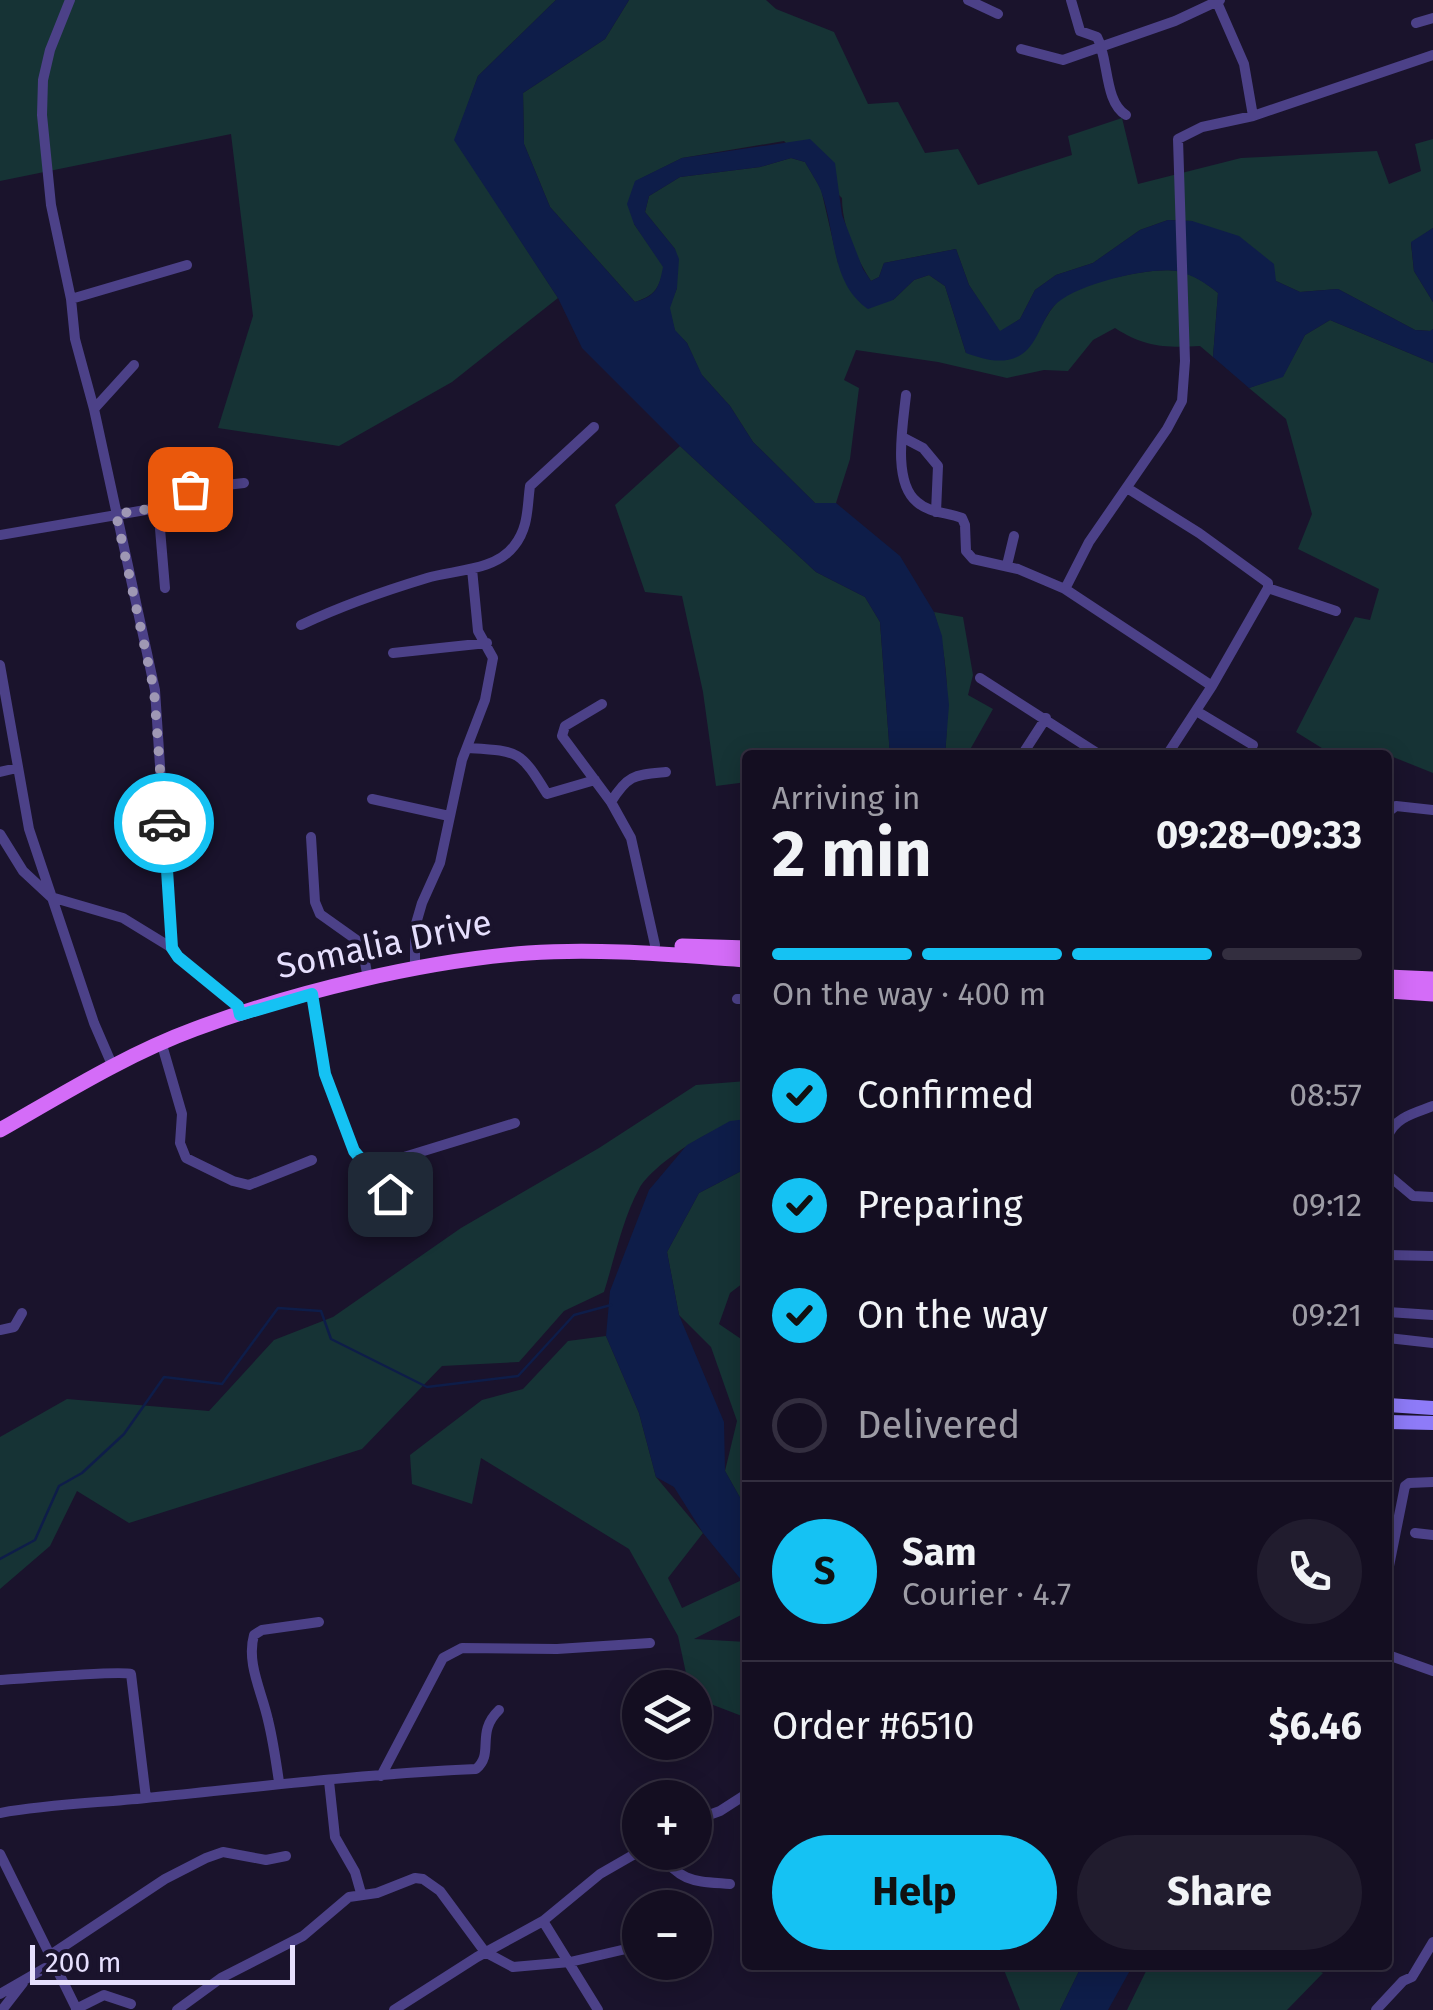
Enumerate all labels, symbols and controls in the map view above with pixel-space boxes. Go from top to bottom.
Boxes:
pin [148,447,233,532]
icon: bag [163,462,218,517]
courier [114,773,214,873]
text: Arriving in [772,779,920,817]
icon: car [137,796,192,851]
text: 09:28–09:33 [1156,812,1362,858]
text: 2 min [772,815,932,893]
street label: Somalia Drive [273,901,495,987]
text: On the way · 400 m [772,975,1046,1013]
icon: check [772,1068,827,1123]
text: Confirmed [857,1072,1035,1118]
text: 08:57 [1289,1076,1362,1114]
pin [348,1152,433,1237]
icon: home [363,1167,418,1222]
icon: check [772,1178,827,1233]
text: Preparing [857,1182,1023,1228]
text: 09:12 [1292,1186,1362,1224]
icon: check [772,1288,827,1343]
text: On the way [857,1292,1048,1338]
text: 09:21 [1291,1296,1362,1334]
text: Delivered [857,1402,1020,1448]
button: phone [1257,1519,1362,1624]
text: Sam [902,1529,977,1575]
text: S [814,1548,835,1594]
text: Courier · 4.7 [902,1575,1071,1613]
map controls [622,1670,712,1980]
button: layers [622,1670,712,1760]
text: Order #6510 [772,1703,975,1749]
text: $6.46 [1269,1703,1362,1749]
button: + [622,1780,712,1870]
button: Help [772,1835,1057,1950]
button: Share [1077,1835,1362,1950]
button: − [622,1890,712,1980]
scale bar [30,1940,295,1984]
text: 200 m [45,1946,122,1979]

